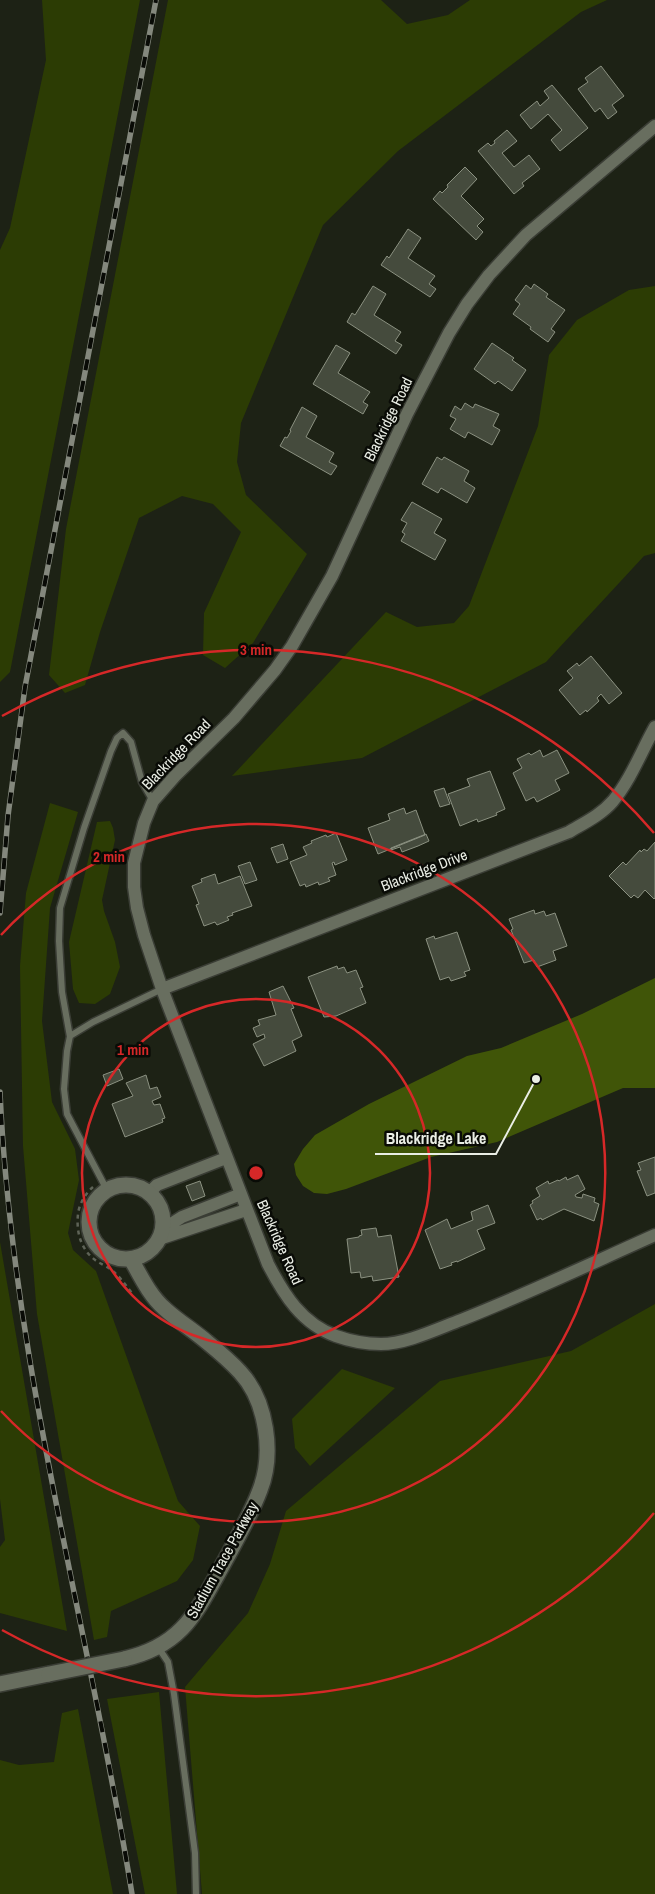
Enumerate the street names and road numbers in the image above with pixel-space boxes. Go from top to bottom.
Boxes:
street label: Blackridge Road [359,374,417,464]
street label: Blackridge Road [137,714,215,794]
street label: Blackridge Drive [378,844,470,896]
street label: Blackridge Road [252,1196,308,1288]
street label: Stadium Trace Parkway [181,1497,263,1622]

